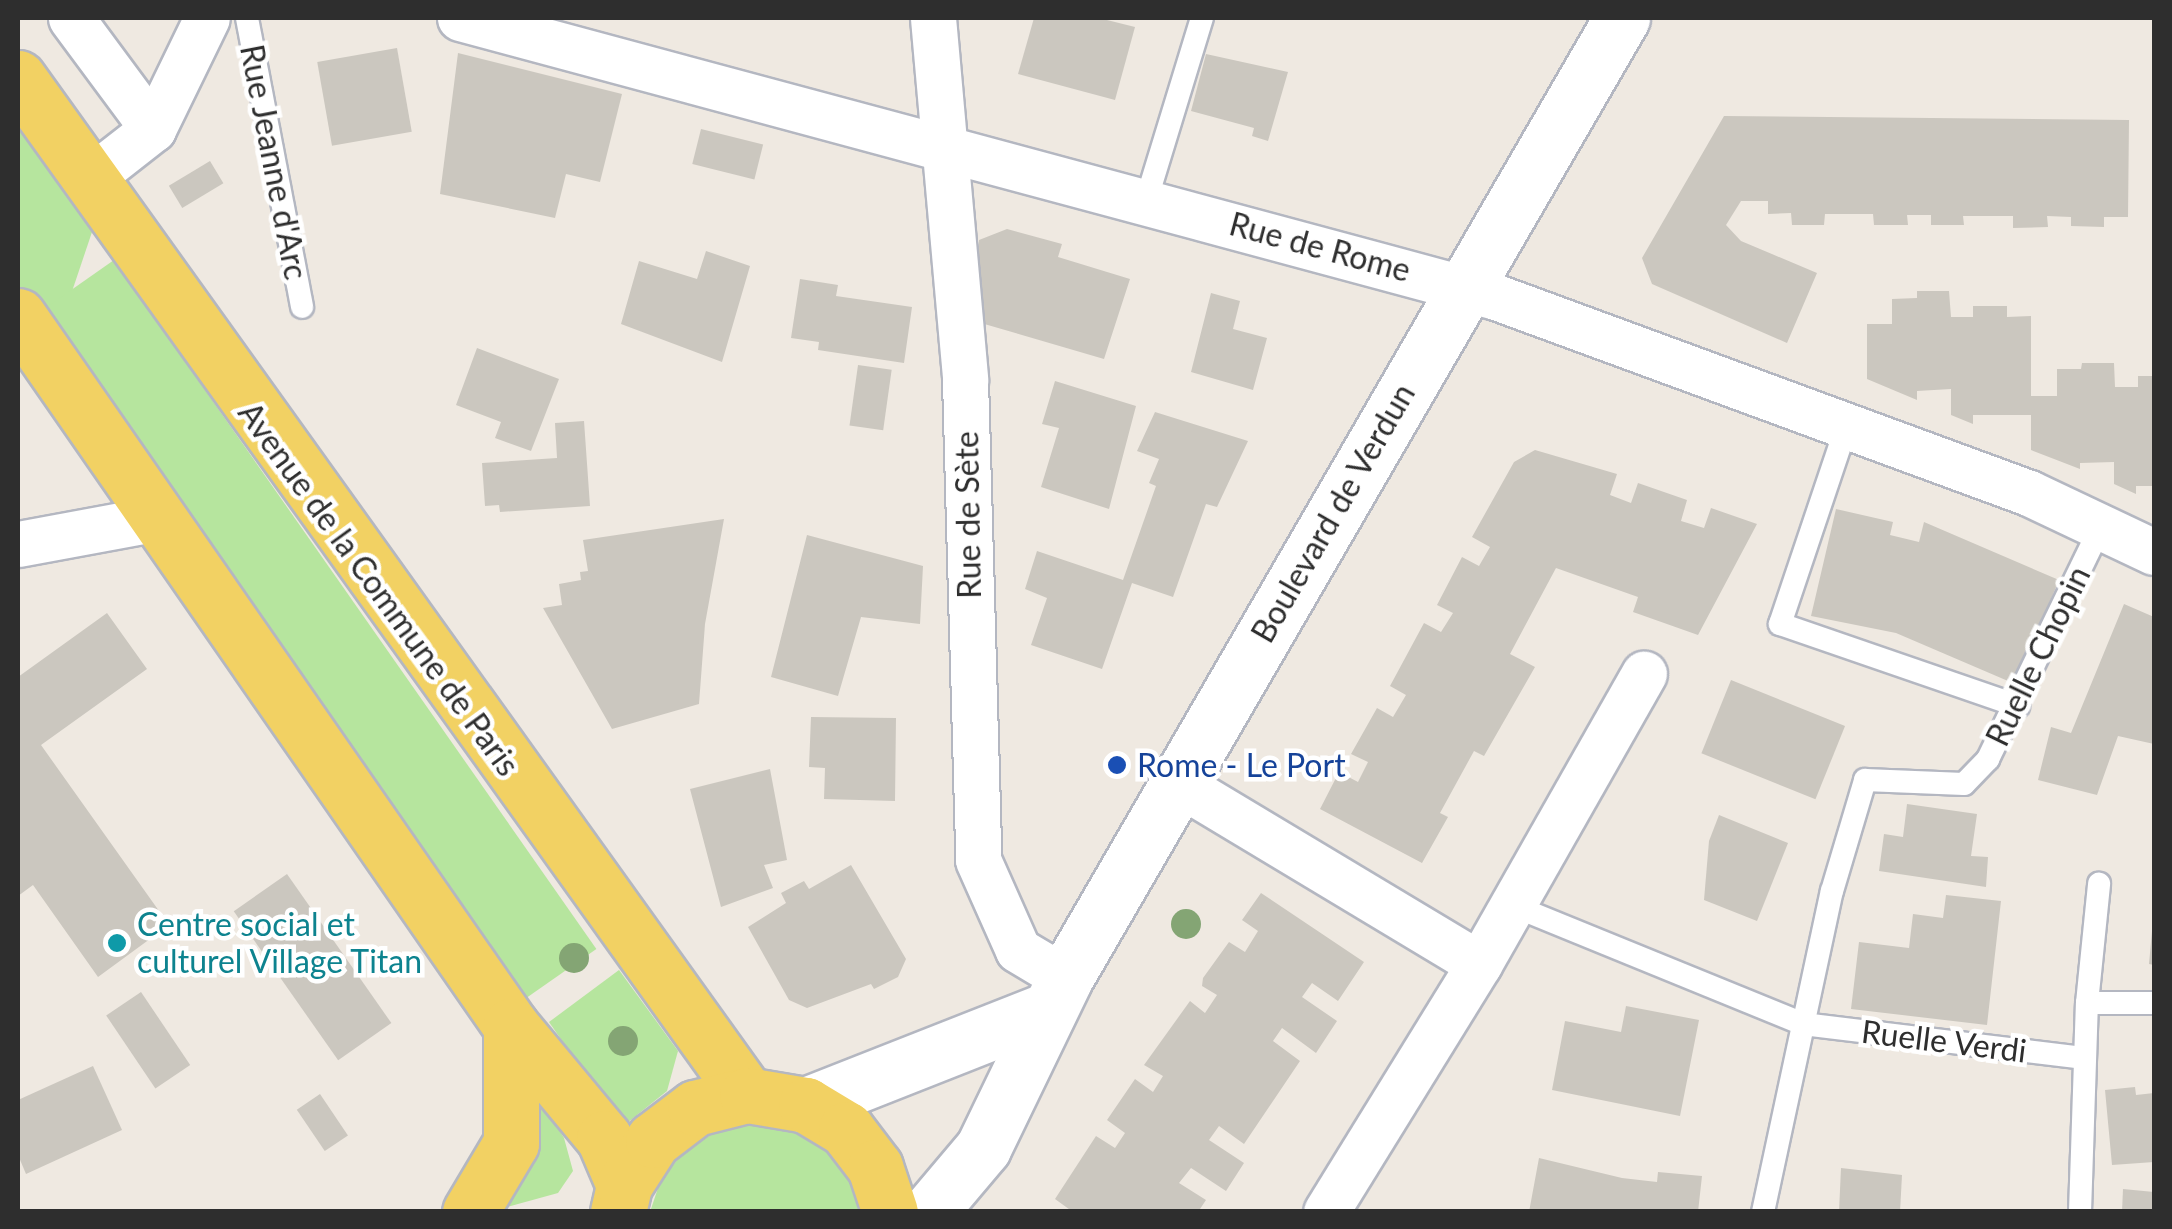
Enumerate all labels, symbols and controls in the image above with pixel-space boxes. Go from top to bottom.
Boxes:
street label: Rue Jeanne d'Arc [232,41,316,283]
street label: Rue de Rome [1225,204,1415,290]
street label: Boulevard de Verdun [1243,376,1423,650]
street label: Avenue de la Commune de Paris [231,395,527,783]
street label: Rue de Sète [947,431,989,599]
street label: Ruelle Chopin [1978,560,2098,752]
place label: Rome - Le Port [1137,746,1346,784]
marker: Rome - Le Port [1106,754,1128,776]
place label: Centre social et culturel Village Titan [137,906,424,981]
marker: Centre social et culturel Village Titan [106,932,128,954]
street label: Ruelle Verdi [1859,1012,2029,1070]

